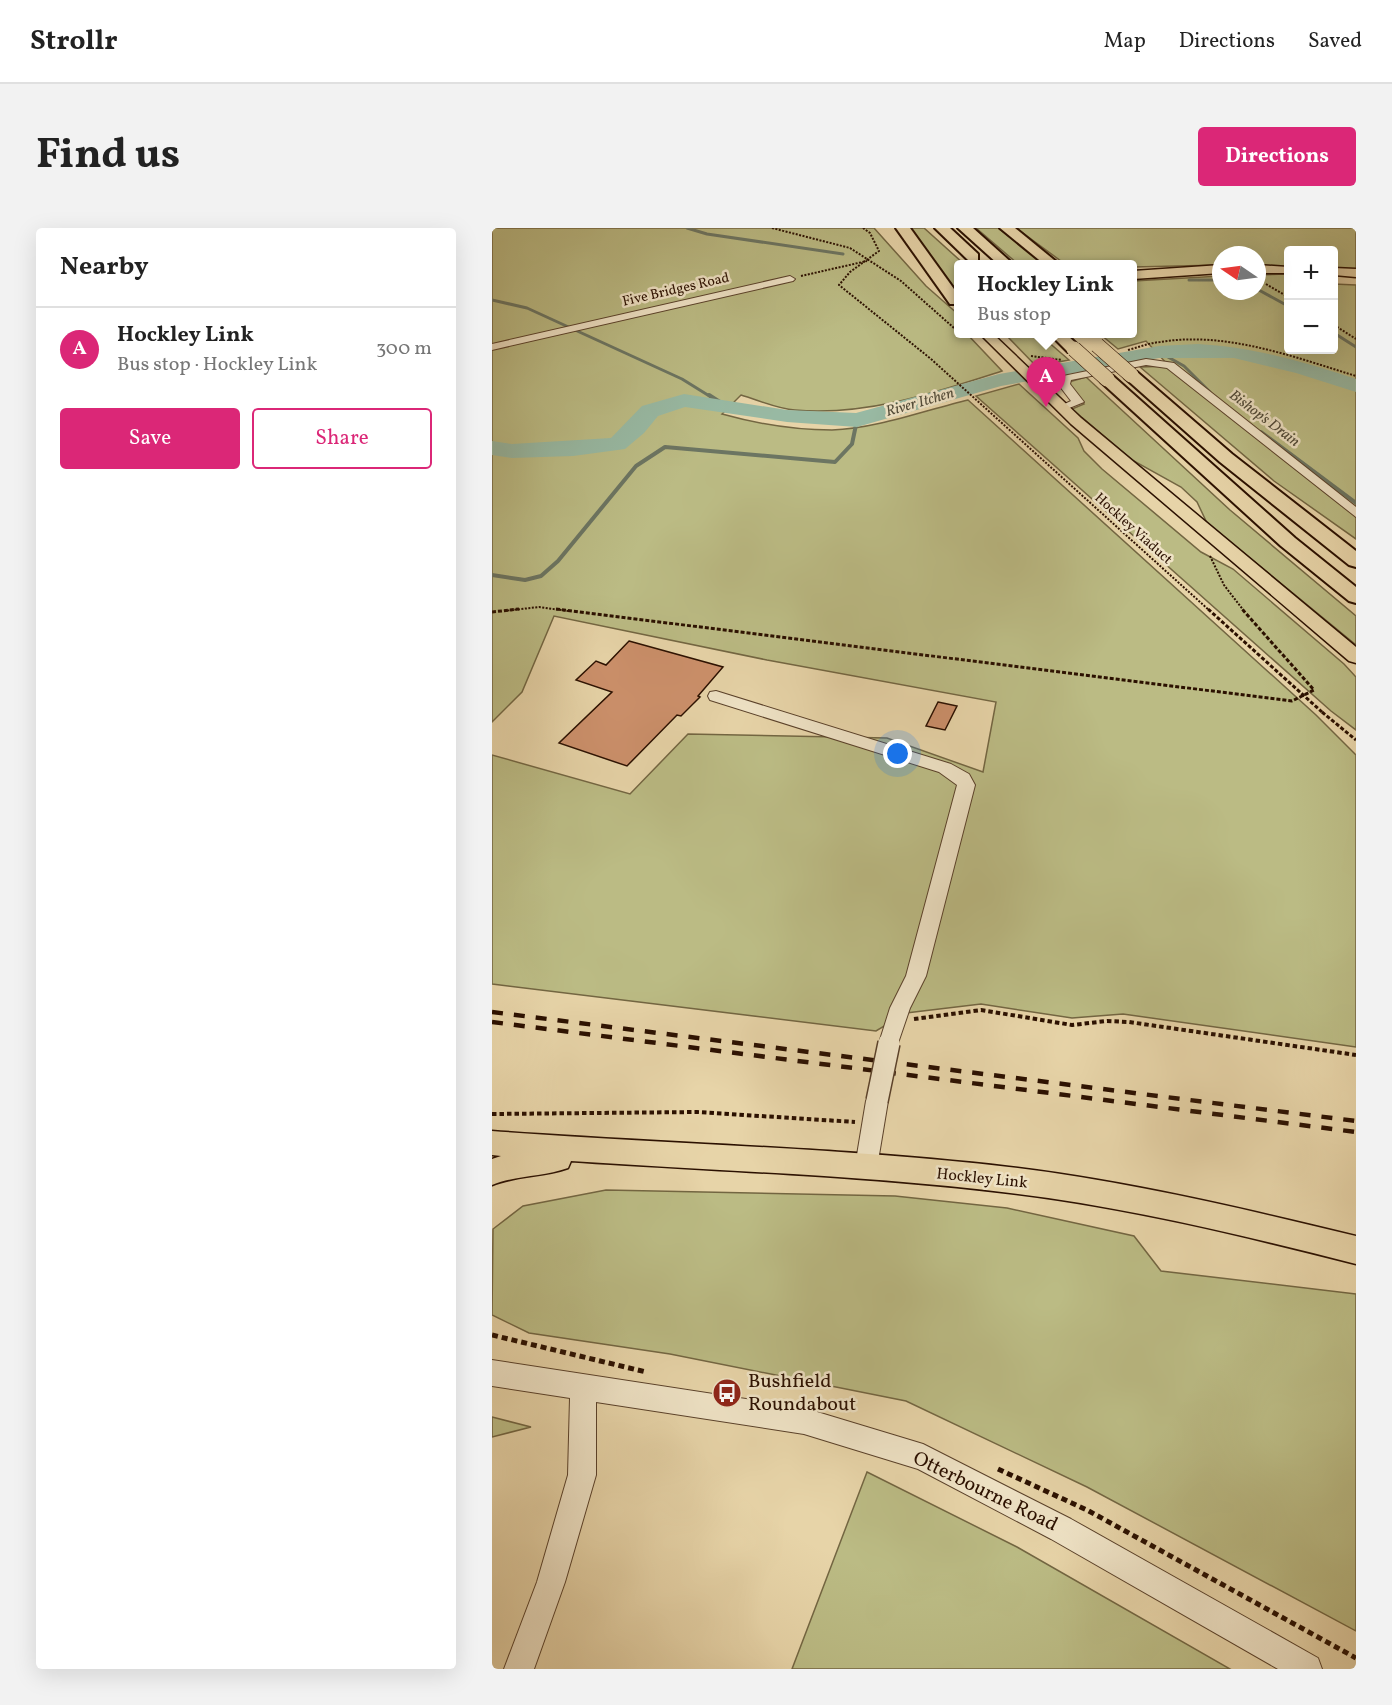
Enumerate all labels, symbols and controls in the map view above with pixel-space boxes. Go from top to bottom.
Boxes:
text: Strollr [30,22,118,61]
text: Map [1104,27,1146,56]
text: Directions [1179,27,1275,56]
text: Saved [1308,27,1362,56]
text: Find us [36,127,180,186]
button: Directions [1198,127,1356,186]
north arrow [1212,246,1266,300]
map controls [1284,246,1338,354]
button: + [1284,246,1338,300]
text: Nearby [60,249,149,285]
popup [954,260,1137,338]
street label: Five Bridges Road [621,268,731,312]
text: Hockley Link [977,270,1114,301]
button: − [1284,300,1338,354]
text: Bus stop [977,301,1051,329]
text: Hockley Link [117,320,254,351]
text: A [72,335,87,363]
text: 300 m [376,335,432,363]
text: Bus stop · Hockley Link [117,351,317,379]
pin: A [1026,358,1066,407]
water label: River Itchen [883,383,957,423]
water label: Bishop's Drain [1224,385,1304,453]
button: Save [60,408,240,469]
button: Share [252,408,432,469]
street label: Hockley Viaduct [1090,489,1176,569]
your location [883,739,912,768]
street label: Hockley Link [935,1163,1029,1195]
place label: Bushfield Roundabout [748,1368,856,1419]
bus stop icon: Bushfield Roundabout [711,1377,743,1409]
street label: Otterbourne Road [908,1445,1062,1539]

